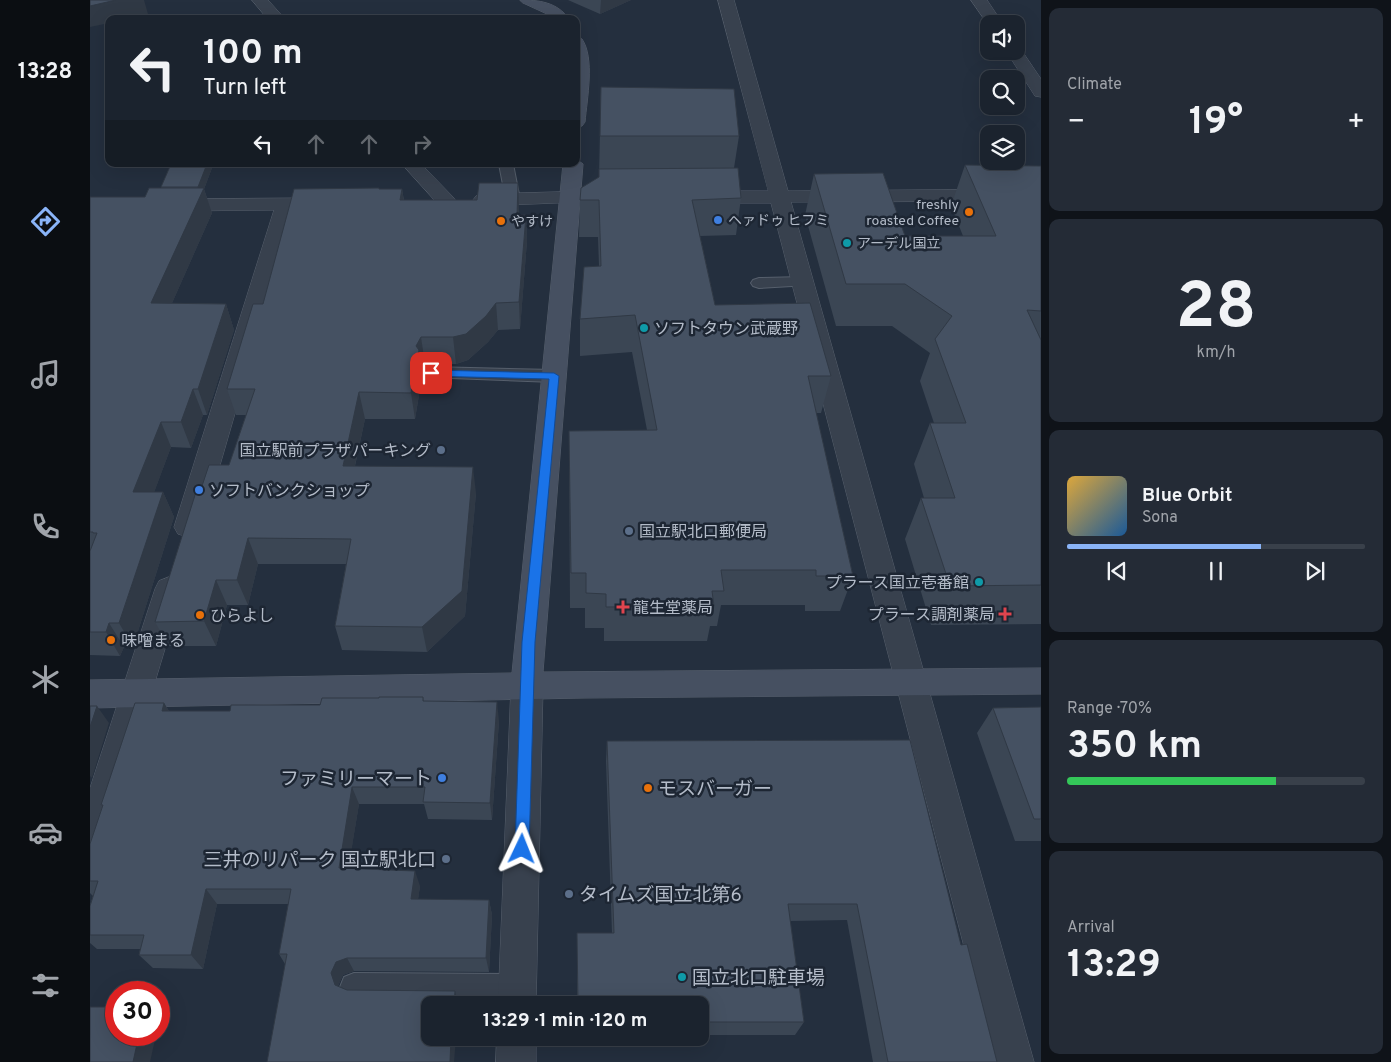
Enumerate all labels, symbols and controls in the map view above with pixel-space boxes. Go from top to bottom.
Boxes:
map controls [980,15,1025,170]
button: sound [980,15,1025,60]
text: 100 m [203,32,303,76]
icon: left [120,35,185,100]
text: 13:28 [18,59,72,86]
button: search [980,70,1025,115]
text: Turn left [203,75,286,102]
text: Climate [1067,75,1122,95]
text: 19° [1189,99,1243,148]
text: − [1067,105,1085,141]
text: + [1347,105,1365,141]
button: layers [980,125,1025,170]
icon: left [249,130,277,158]
icon: ahead [302,130,330,158]
icon: ahead [355,130,383,158]
icon: right [408,130,436,158]
place label: freshly roasted Coffee [866,197,959,230]
icon: directions [28,204,63,239]
marker: freshly roasted Coffee [963,206,975,218]
place label: ヘァドゥ ヒフミ [728,213,829,230]
place label: やすけ [511,214,553,231]
marker: ヘァドゥ ヒフミ [712,214,724,226]
marker: やすけ [495,215,507,227]
place label: アーデル国立 [857,236,940,253]
marker: アーデル国立 [841,237,853,249]
text: 28 [1176,269,1256,351]
place label: ソフトタウン武蔵野 [654,320,798,340]
marker: ソフトタウン武蔵野 [638,322,650,334]
text: km/h [1197,343,1235,363]
pin [410,352,452,394]
icon: music [28,357,63,392]
icon: arrive [417,359,445,387]
place label: 国立駅前プラザパーキング [239,442,431,462]
marker: 国立駅前プラザパーキング [435,444,447,456]
place label: ソフトバンクショップ [209,482,370,502]
marker: ソフトバンクショップ [193,484,205,496]
text: Blue Orbit [1142,484,1232,508]
text: Sona [1142,508,1178,528]
icon: phone [28,509,63,544]
place label: 国立駅北口郵便局 [639,523,767,543]
marker: 国立駅北口郵便局 [623,525,635,537]
icon: previous [1103,557,1131,585]
icon: pause [1202,557,1230,585]
icon: next [1301,557,1329,585]
place label: プラース国立壱番館 [826,574,969,594]
marker: プラース国立壱番館 [973,576,985,588]
place label: 龍生堂薬局 [633,599,713,619]
marker: 龍生堂薬局 [617,601,629,613]
place label: プラース調剤薬局 [868,606,995,626]
place label: ひらよし [210,607,274,627]
marker: プラース調剤薬局 [999,608,1011,620]
marker: ひらよし [194,609,206,621]
place label: 味噌まる [121,632,185,652]
marker: 味噌まる [105,634,117,646]
icon: climate [28,662,63,697]
text: Range · 70% [1067,699,1152,719]
text: 350 km [1067,723,1202,772]
place label: ファミリーマート [280,768,432,792]
marker: ファミリーマート [436,772,448,784]
place label: モスバーガー [658,778,772,802]
marker: モスバーガー [642,782,654,794]
icon: car [28,815,63,850]
position arrow [495,822,547,874]
place label: 三井のリパーク 国立駅北口 [204,849,436,873]
marker: 三井のリパーク 国立駅北口 [440,853,452,865]
place label: タイムズ国立北第6 [579,884,742,908]
marker: タイムズ国立北第6 [563,888,575,900]
text: Arrival [1067,918,1115,938]
text: 13:29 [1067,942,1161,991]
place label: 国立北口駐車場 [692,967,825,991]
icon: filters [28,968,63,1003]
marker: 国立北口駐車場 [676,971,688,983]
speed limit sign: 30 [105,981,170,1046]
text: 13:29 · 1 min · 120 m [483,1009,647,1033]

